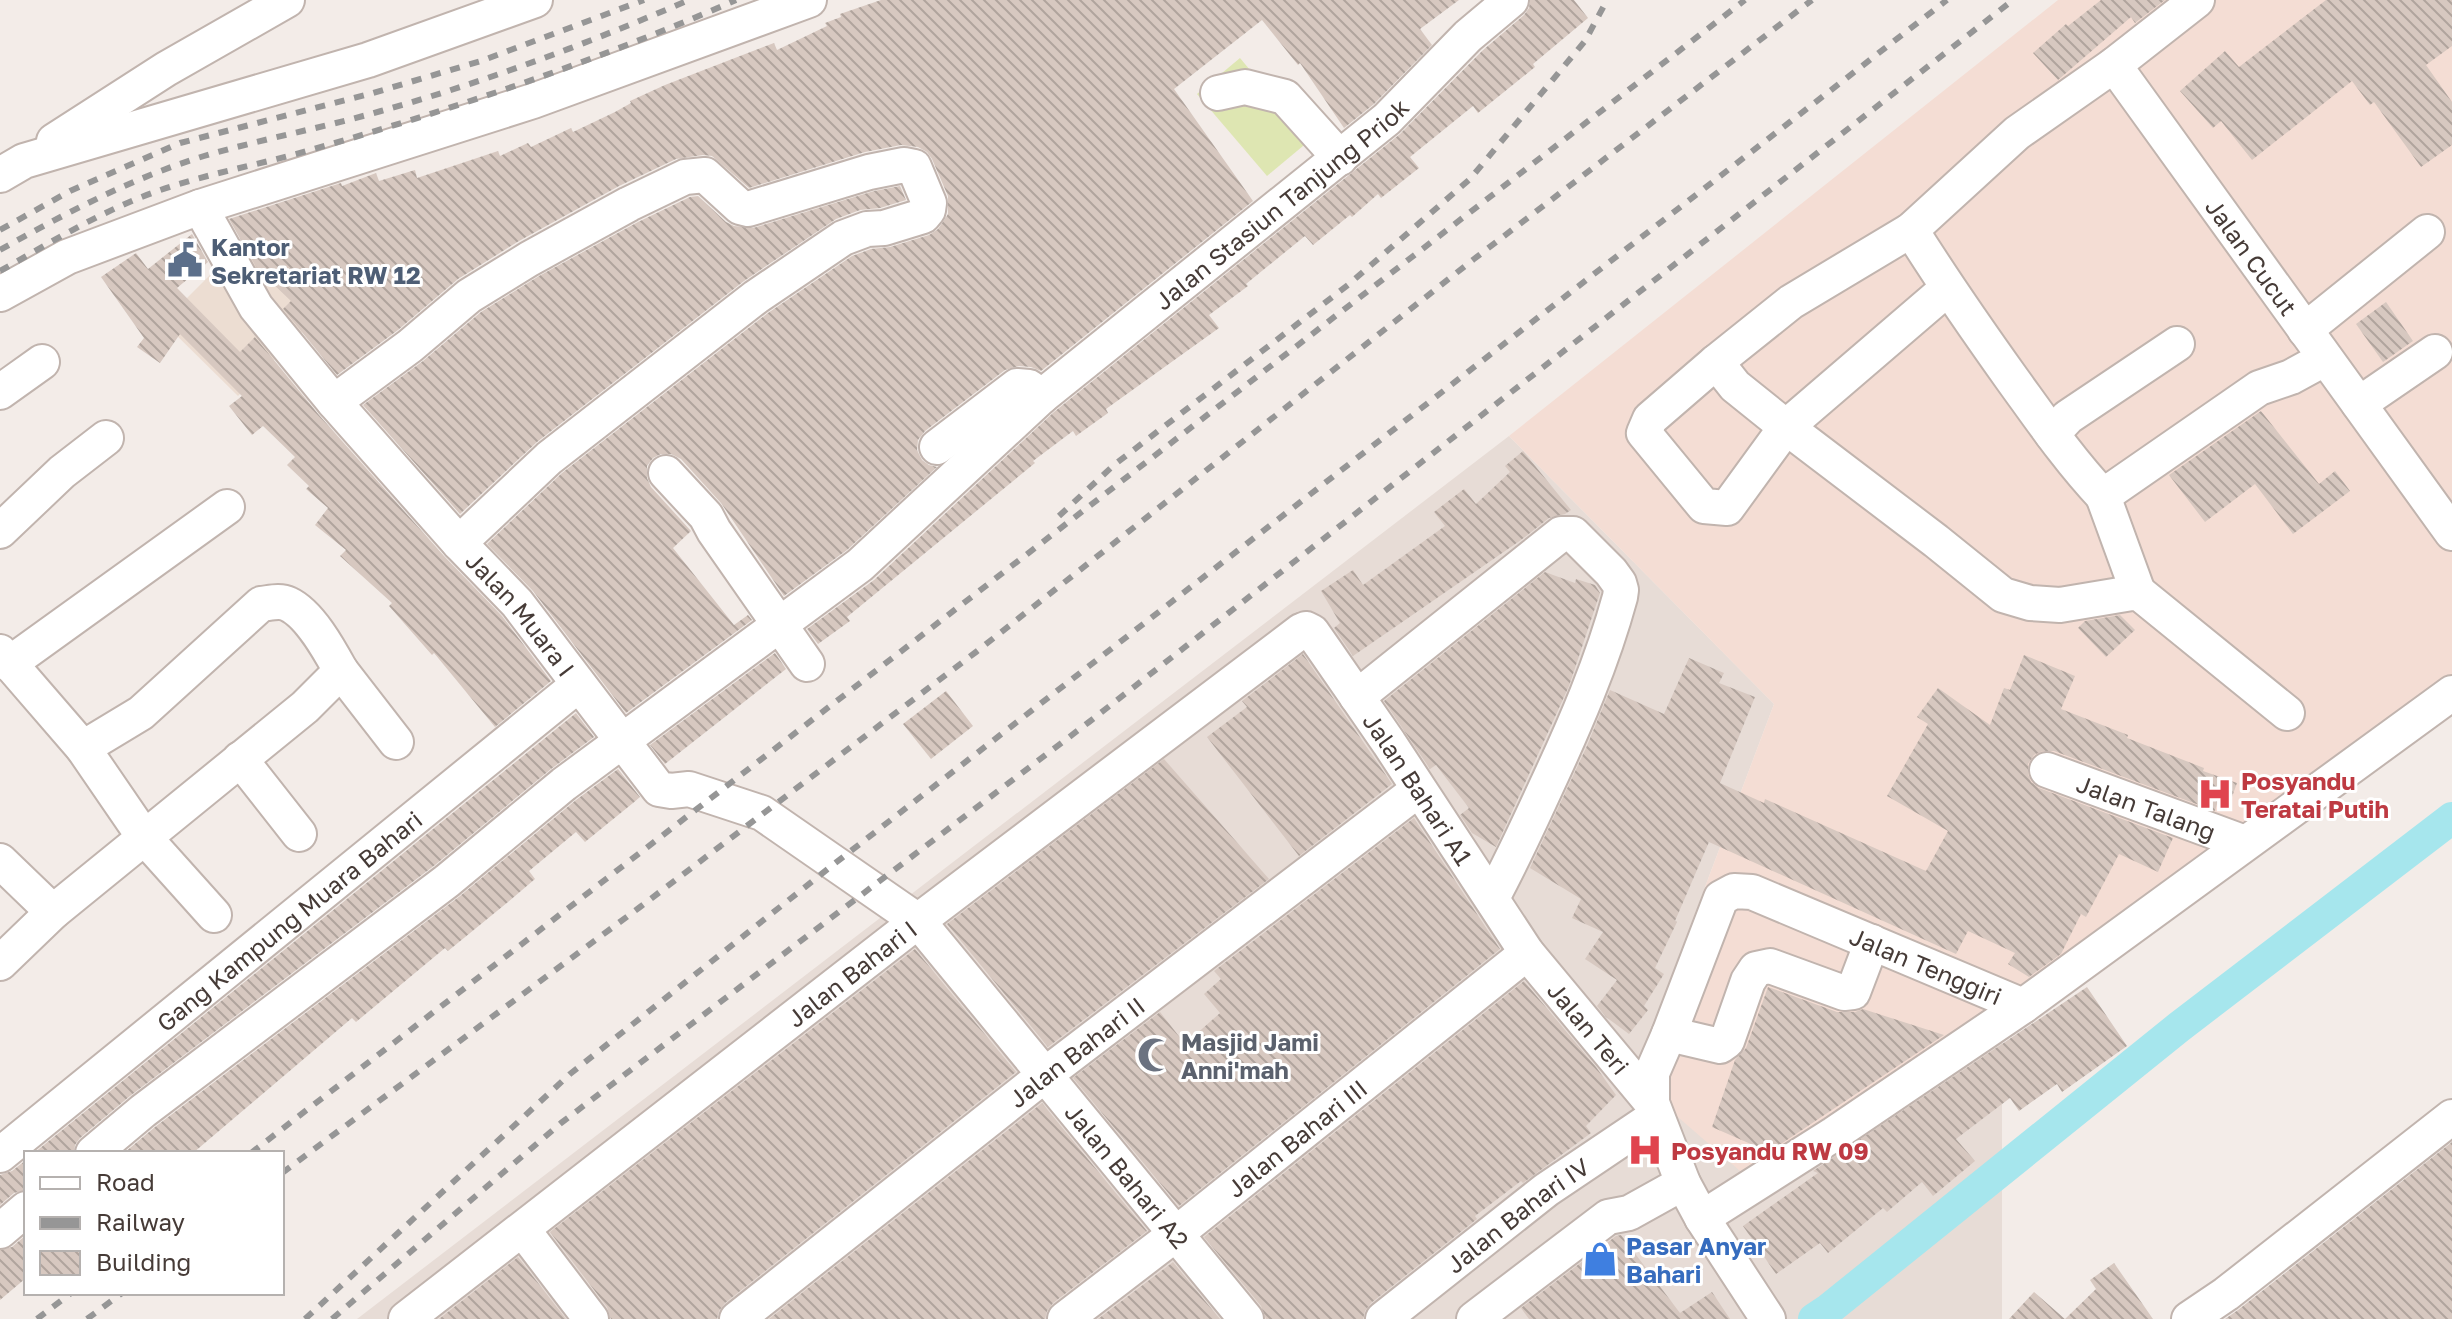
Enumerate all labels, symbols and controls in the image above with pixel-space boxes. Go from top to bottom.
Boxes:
street label: Jalan Stasiun Tanjung Priok [1148,92,1414,315]
street label: Jalan Cucut [2200,192,2304,320]
place label: Kantor Sekretariat RW 12 [211,232,421,289]
public building icon: Kantor Sekretariat RW 12 [166,241,204,279]
street label: Jalan Muara I [460,545,582,681]
street label: Jalan Bahari A1 [1358,707,1479,870]
place label: Posyandu Teratai Putih [2241,766,2389,823]
street label: Jalan Talang [2073,768,2220,846]
hospital icon: Posyandu Teratai Putih [2196,775,2234,813]
street label: Gang Kampung Muara Bahari [150,804,427,1037]
street label: Jalan Bahari I [781,913,922,1032]
street label: Jalan Tenggiri [1846,920,2006,1010]
street label: Jalan Teri [1542,975,1636,1080]
street label: Jalan Bahari II [1002,990,1150,1113]
place label: Masjid Jami Anni'mah [1181,1027,1319,1084]
mosque icon: Masjid Jami Anni'mah [1136,1036,1174,1074]
street label: Jalan Bahari III [1220,1073,1372,1202]
street label: Jalan Bahari A2 [1060,1097,1196,1254]
hospital icon: Posyandu RW 09 [1626,1131,1664,1169]
place label: Posyandu RW 09 [1671,1136,1869,1165]
legend [24,1151,284,1295]
street label: Jalan Bahari IV [1440,1151,1594,1278]
text: Road [96,1167,155,1196]
text: Railway [96,1207,185,1236]
place label: Pasar Anyar Bahari [1626,1231,1766,1288]
shop icon: Pasar Anyar Bahari [1581,1240,1619,1278]
text: Building [96,1247,191,1276]

